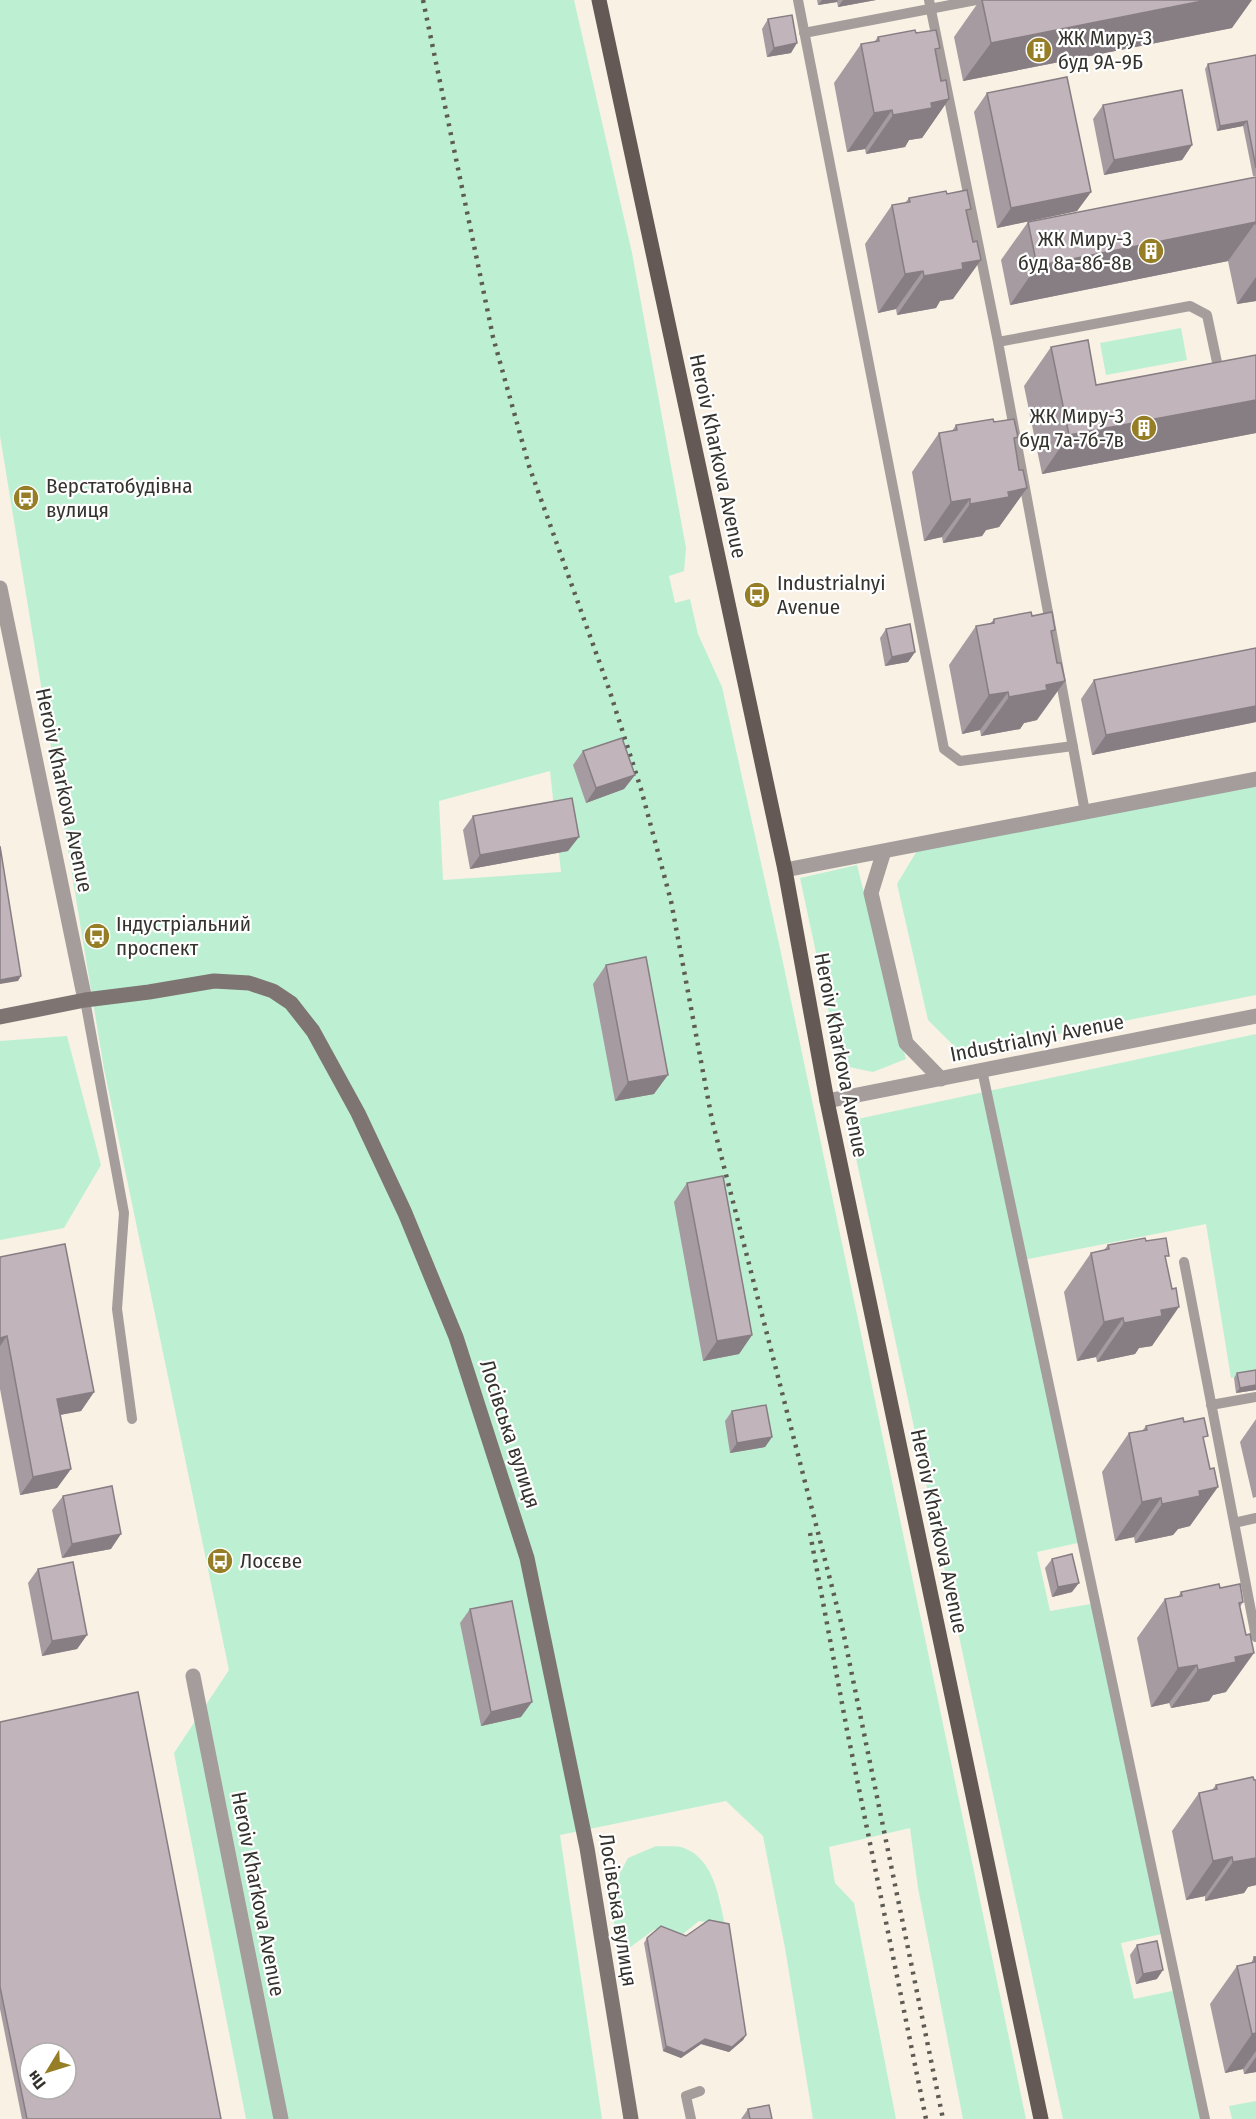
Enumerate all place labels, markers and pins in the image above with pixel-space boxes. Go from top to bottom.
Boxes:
place label: ЖК Миру-3 буд 9А-9Б [1058,25,1152,75]
building icon: ЖК Миру-3 буд 9А-9Б [1024,35,1054,65]
place label: ЖК Миру-3 буд 8а-8б-8в [1018,226,1132,276]
building icon: ЖК Миру-3 буд 8а-8б-8в [1136,236,1166,266]
place label: ЖК Миру-3 буд 7а-7б-7в [1019,403,1124,453]
building icon: ЖК Миру-3 буд 7а-7б-7в [1129,413,1159,443]
place label: Верстатобудівна вулиця [46,473,193,523]
bus stop icon: Верстатобудівна вулиця [11,483,41,513]
place label: Industrialnyi Avenue [777,570,885,620]
bus stop icon: Industrialnyi Avenue [742,580,772,610]
place label: Індустріальний проспект [116,911,251,961]
bus stop icon: Індустріальний проспект [82,921,112,951]
bus stop icon: Лосєве [205,1546,235,1576]
place label: Лосєве [240,1548,302,1574]

